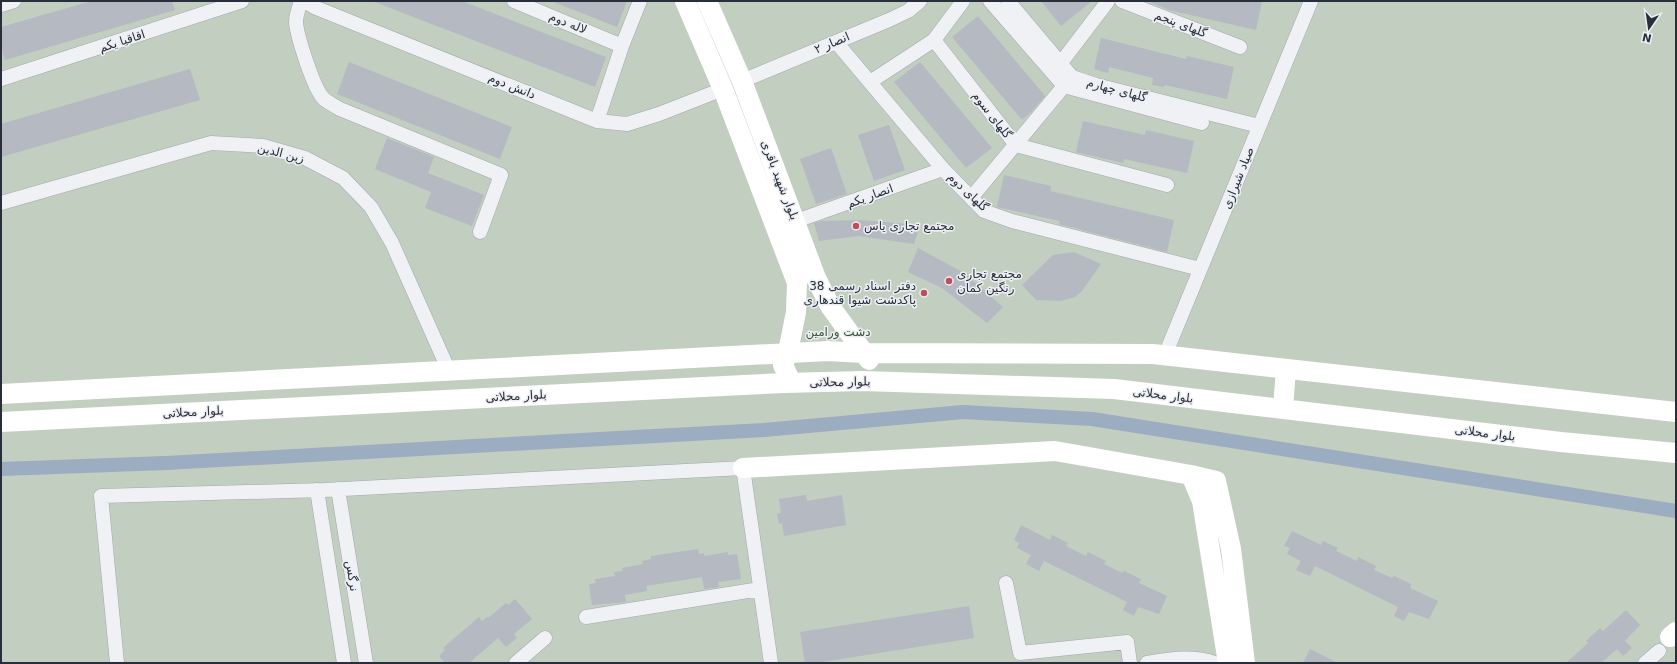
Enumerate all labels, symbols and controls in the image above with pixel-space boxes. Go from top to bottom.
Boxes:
street label: گلهای پنجم [1153,8,1209,40]
north arrow [1629,8,1669,48]
street label: لاله دوم [547,9,589,38]
street label: اقاقیا یکم [97,27,147,55]
street label: انصار ۲ [812,29,852,58]
text: N [1641,30,1653,45]
street label: دانش دوم [486,70,538,103]
street label: گلهای چهارم [1085,75,1149,106]
street label: گلهای سوم [969,89,1015,142]
street label: بلوار شهید باقری [757,138,802,222]
street label: زین الدین [256,140,306,167]
street label: صیاد شیرازی [1219,145,1258,211]
street label: گلهای دوم [944,170,992,215]
street label: انصار یکم [845,181,895,212]
place label: مجتمع تجاری یاس [864,219,954,234]
marker: مجتمع تجاری یاس [851,221,861,231]
place label: مجتمع تجاری رنگین کمان [957,267,1022,296]
marker: مجتمع تجاری رنگین کمان [944,276,954,286]
place label: دفتر اسناد رسمی 38 پاکدشت شیوا قندهاری [803,279,916,308]
marker: دفتر اسناد رسمی 38 پاکدشت شیوا قندهاری [919,288,929,298]
park label: دشت ورامین [805,325,871,340]
street label: بلوار محلاتی [809,374,871,391]
street label: بلوار محلاتی [1132,384,1194,407]
street label: بلوار محلاتی [485,387,547,406]
street label: بلوار محلاتی [162,403,224,422]
street label: بلوار محلاتی [1454,422,1516,445]
street label: نرگس [342,560,361,593]

